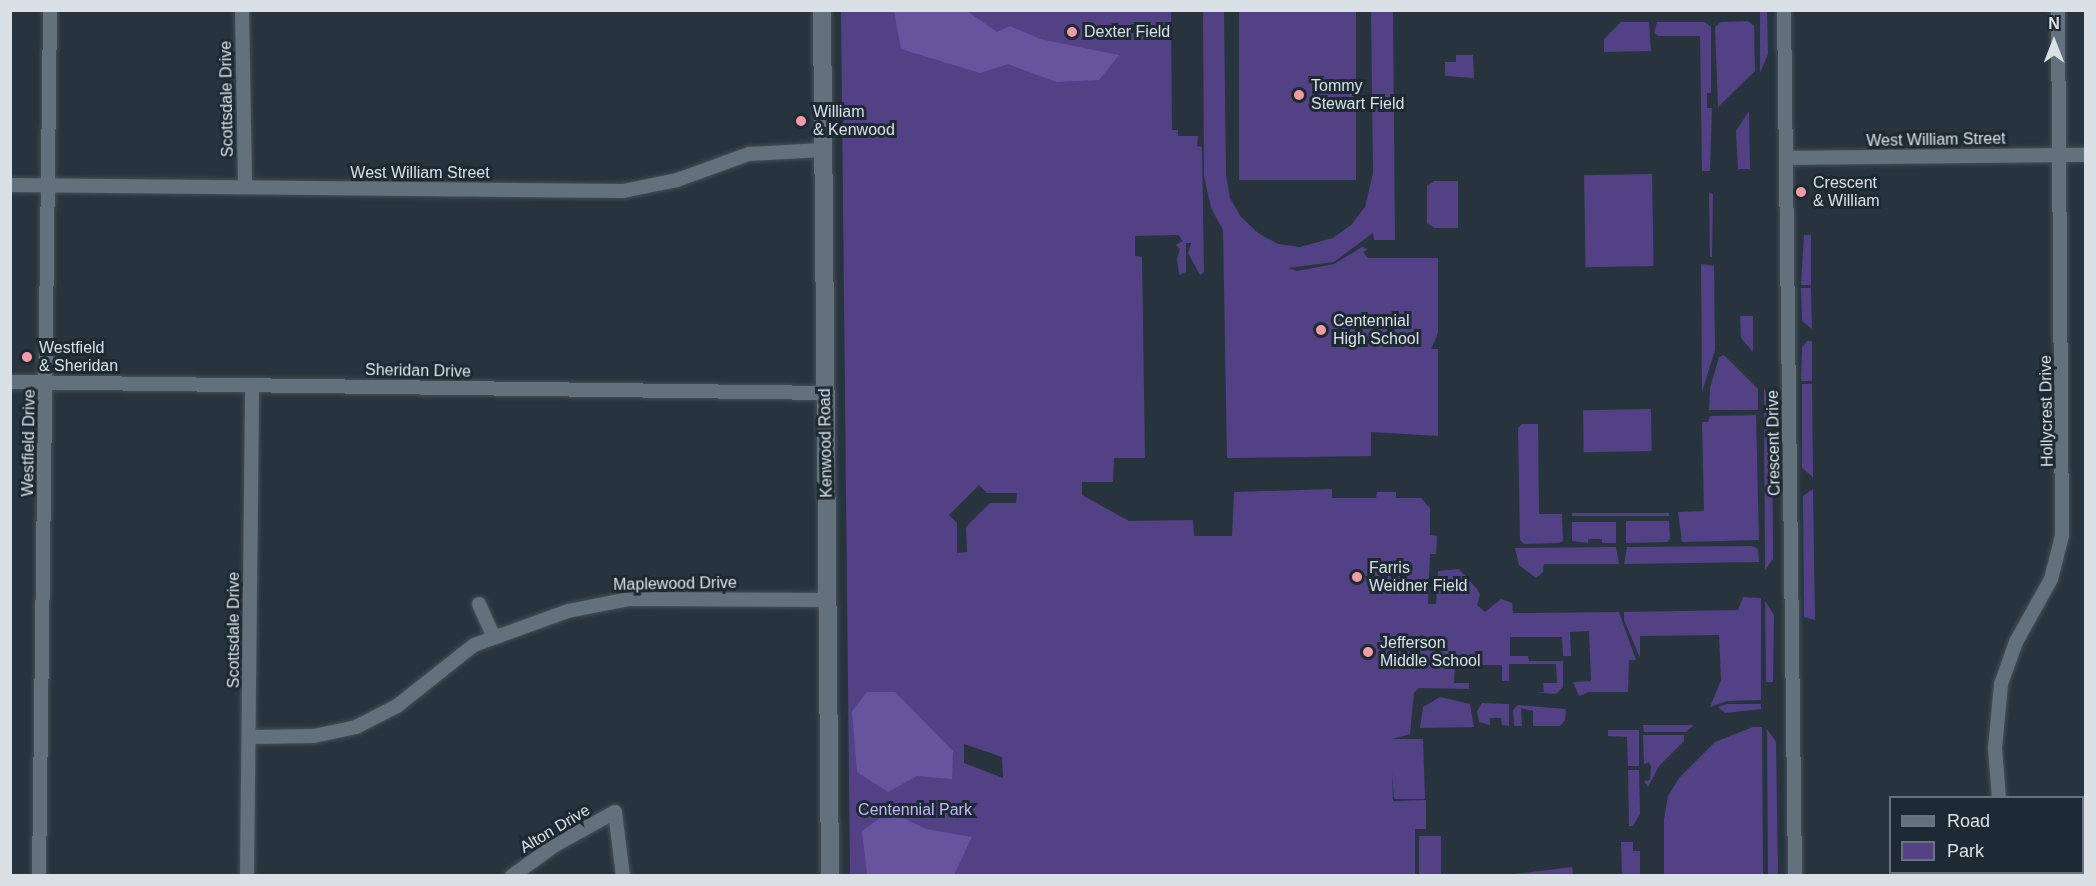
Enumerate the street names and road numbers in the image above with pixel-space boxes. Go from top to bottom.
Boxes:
street label: Scottsdale Drive [216,41,238,157]
street label: West William Street [1866,129,2006,151]
street label: West William Street [350,163,490,183]
street label: Hollycrest Drive [2036,355,2058,467]
street label: Sheridan Drive [365,360,471,382]
street label: Kenwood Road [815,388,837,498]
street label: Westfield Drive [18,389,40,497]
street label: Crescent Drive [1763,390,1785,496]
street label: Scottsdale Drive [224,572,244,688]
street label: Maplewood Drive [613,573,737,595]
street label: Alton Drive [517,801,593,857]

